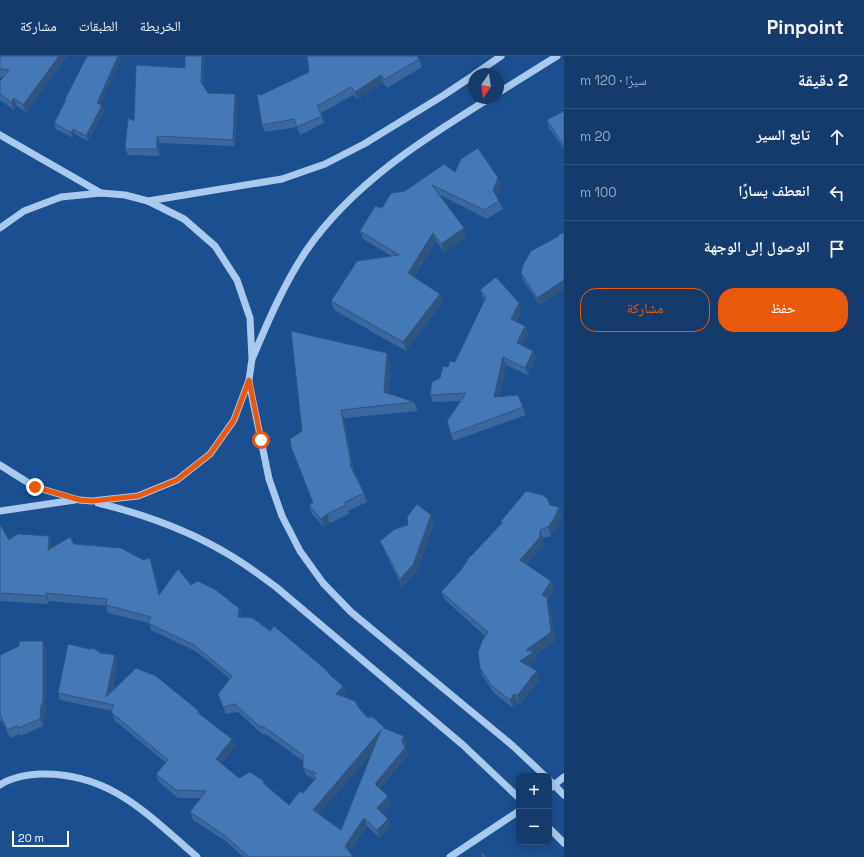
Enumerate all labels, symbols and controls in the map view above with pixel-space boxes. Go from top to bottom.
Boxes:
text: Pinpoint [767,15,844,40]
text: مشاركة [20,17,57,35]
text: الطبقات [79,17,118,35]
text: الخريطة [140,17,181,35]
north arrow [468,68,504,104]
text: 2 دقيقة [798,69,848,91]
text: سيرًا · 120 m [580,72,647,89]
text: تابع السير [756,125,810,144]
icon: ahead [826,126,848,148]
text: 20 m [580,128,611,145]
text: انعطف يسارًا [738,181,810,200]
icon: left [826,182,848,204]
text: 100 m [580,184,617,201]
text: الوصول إلى الوجهة [704,237,810,256]
icon: arrive [826,238,848,260]
button: مشاركة [580,288,710,332]
button: حفظ [718,288,848,332]
route start [252,431,270,449]
route end [26,478,44,496]
map controls [516,773,552,845]
button: + [516,773,552,809]
button: − [516,809,552,845]
scale bar [12,829,69,848]
text: 20 m [18,831,44,845]

